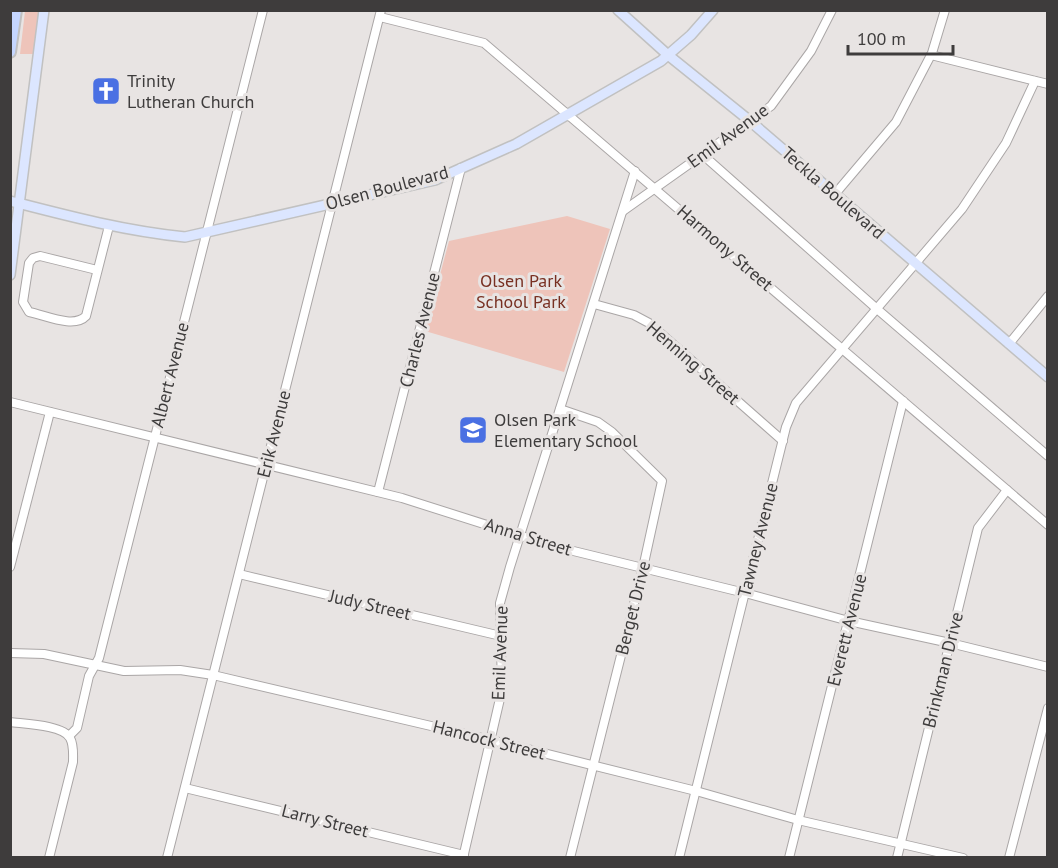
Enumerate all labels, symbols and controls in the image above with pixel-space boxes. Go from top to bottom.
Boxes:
scale bar [848,18,953,56]
text: 100 m [857,27,906,50]
place label: Trinity Lutheran Church [127,69,254,113]
church icon: Trinity Lutheran Church [90,75,122,107]
street label: Emil Avenue [683,98,773,173]
street label: Teckla Boulevard [777,141,890,244]
street label: Olsen Boulevard [323,160,451,215]
street label: Harmony Street [673,200,778,296]
park label: Olsen Park School Park [476,269,566,313]
street label: Charles Avenue [394,270,445,390]
street label: Henning Street [642,316,745,409]
street label: Albert Avenue [145,320,194,430]
street label: Erik Avenue [252,388,295,480]
place label: Olsen Park Elementary School [494,408,638,452]
school or university icon: Olsen Park Elementary School [457,414,489,446]
street label: Tawney Avenue [732,480,783,599]
street label: Anna Street [482,512,575,561]
street label: Berget Drive [610,559,655,657]
street label: Everett Avenue [821,571,872,689]
street label: Judy Street [326,584,413,625]
street label: Emil Avenue [486,605,513,701]
street label: Brinkman Drive [917,610,968,730]
street label: Hancock Street [430,714,548,765]
street label: Larry Street [279,799,371,842]

